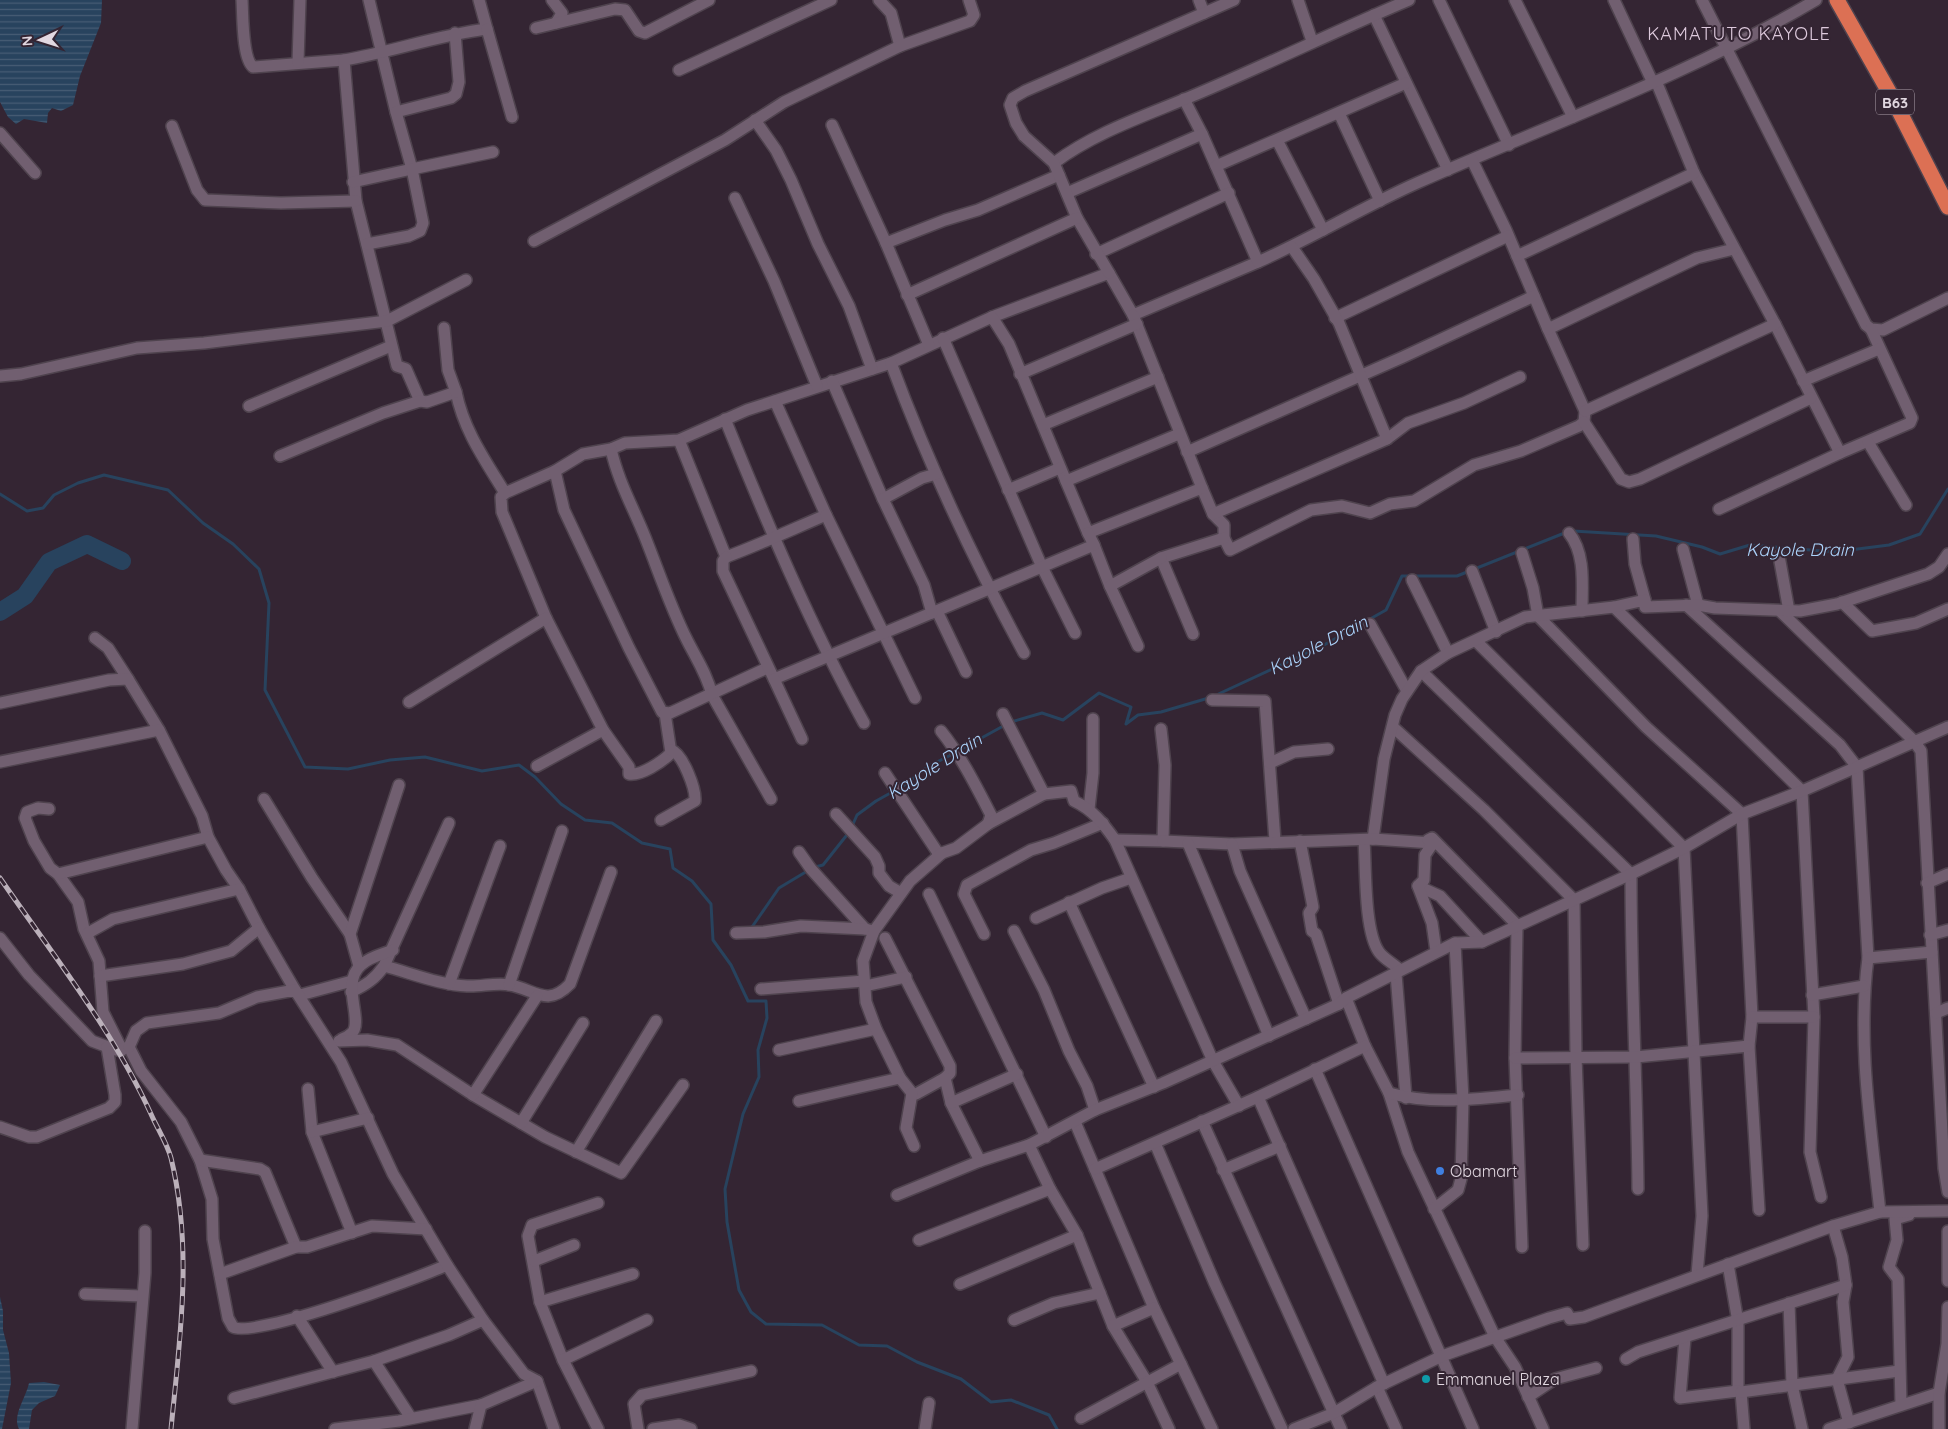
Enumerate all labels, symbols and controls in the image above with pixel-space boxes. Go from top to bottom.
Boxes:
north arrow [15,15,65,65]
district label: KAMATUTO KAYOLE [1647,22,1831,45]
text: N [18,35,36,47]
road number: B63 [1876,90,1914,114]
water label: Kayole Drain [1746,538,1855,561]
water label: Kayole Drain [1265,610,1372,680]
water label: Kayole Drain [882,727,986,804]
place label: Obamart [1450,1161,1518,1181]
marker: Obamart [1434,1165,1446,1177]
place label: Emmanuel Plaza [1436,1369,1560,1389]
marker: Emmanuel Plaza [1420,1373,1432,1385]

